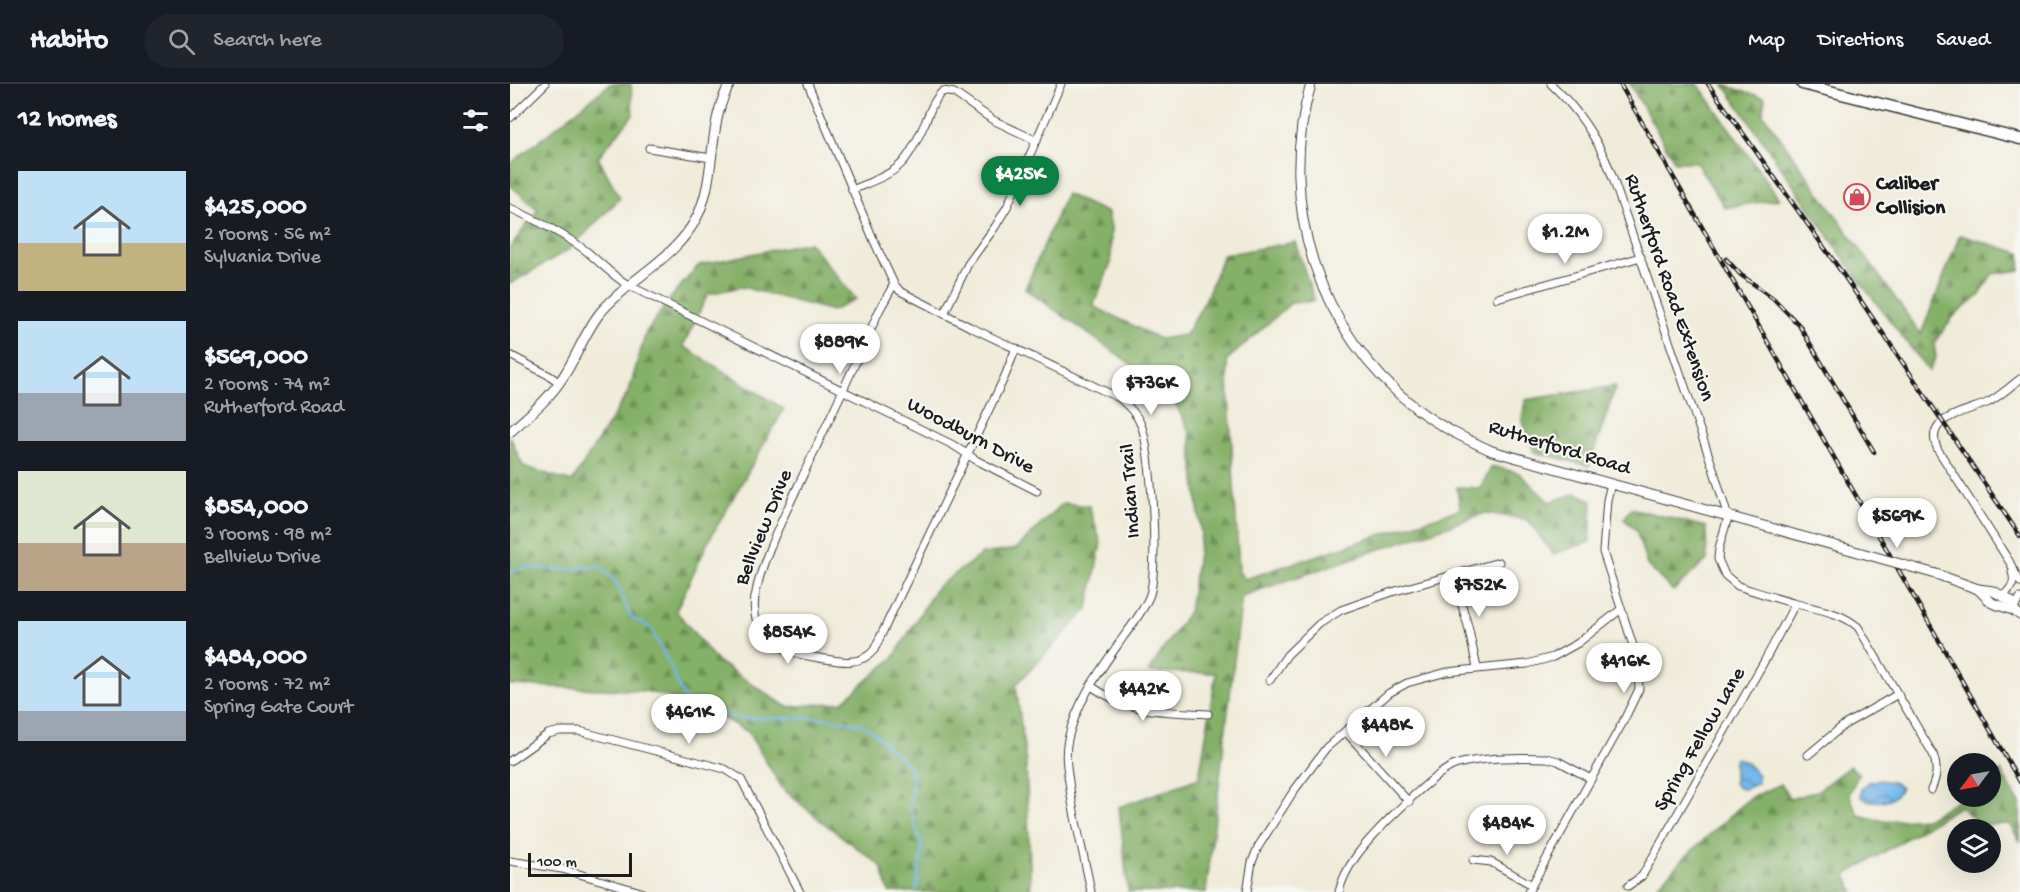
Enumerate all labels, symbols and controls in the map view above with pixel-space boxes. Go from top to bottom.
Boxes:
search box [144,14,564,68]
text: Habito [30,25,108,58]
icon: search [165,25,198,58]
text: Search here [213,28,322,54]
text: Map [1748,29,1785,54]
text: Directions [1818,29,1903,54]
text: Saved [1936,29,1990,54]
icon: filters [459,104,492,137]
text: 12 homes [18,105,116,136]
pin: $425K [978,156,1062,207]
text: $425K [995,164,1045,187]
street label: Rutherford Road Extension [1617,171,1719,405]
place label: Caliber Collision [1875,173,1946,222]
shop icon: Caliber Collision [1842,182,1872,212]
text: $425,000 [204,193,307,224]
icon: home [66,195,138,267]
pin: $1.2M [1523,214,1607,265]
text: $1.2M [1541,222,1589,245]
text: 2 rooms · 56 m² [204,224,331,247]
text: Sylvania Drive [204,247,321,270]
pin: $889K [798,324,882,375]
text: $889K [814,332,866,355]
text: $569,000 [204,343,308,374]
icon: home [66,345,138,417]
pin: $736K [1109,365,1193,416]
text: $736K [1126,373,1176,396]
text: 2 rooms · 74 m² [204,374,330,397]
street label: Woodburn Drive [902,393,1039,482]
text: Rutherford Road [204,397,344,420]
street label: Rutherford Road [1485,416,1635,483]
street label: Indian Trail [1116,443,1148,539]
street label: Bellview Drive [730,465,800,590]
text: $854,000 [204,493,308,524]
icon: home [66,495,138,567]
pin: $569K [1855,498,1939,549]
text: $569K [1872,506,1922,529]
text: 3 rooms · 98 m² [204,524,332,547]
text: Bellview Drive [204,547,321,570]
pin: $752K [1437,567,1521,618]
text: $752K [1454,575,1504,598]
pin: $854K [746,614,830,665]
text: $854K [763,622,813,645]
text: $484,000 [204,643,307,674]
pin: $416K [1582,643,1666,694]
icon: home [66,645,138,717]
text: $416K [1600,651,1648,674]
street label: Spring Fellow Lane [1650,663,1753,816]
pin: $442K [1101,671,1185,722]
text: 2 rooms · 72 m² [204,674,331,697]
text: $442K [1119,679,1167,702]
pin: $461K [647,694,731,745]
text: Spring Gate Court [204,697,353,720]
text: $461K [665,702,713,725]
pin: $448K [1344,707,1428,758]
text: $448K [1361,715,1411,738]
north arrow [1947,753,2001,807]
map controls [1947,753,2001,873]
pin: $484K [1465,805,1549,856]
text: $484K [1482,813,1532,836]
button: layers [1947,819,2001,873]
scale bar [528,850,632,878]
text: 100 m [537,854,577,873]

